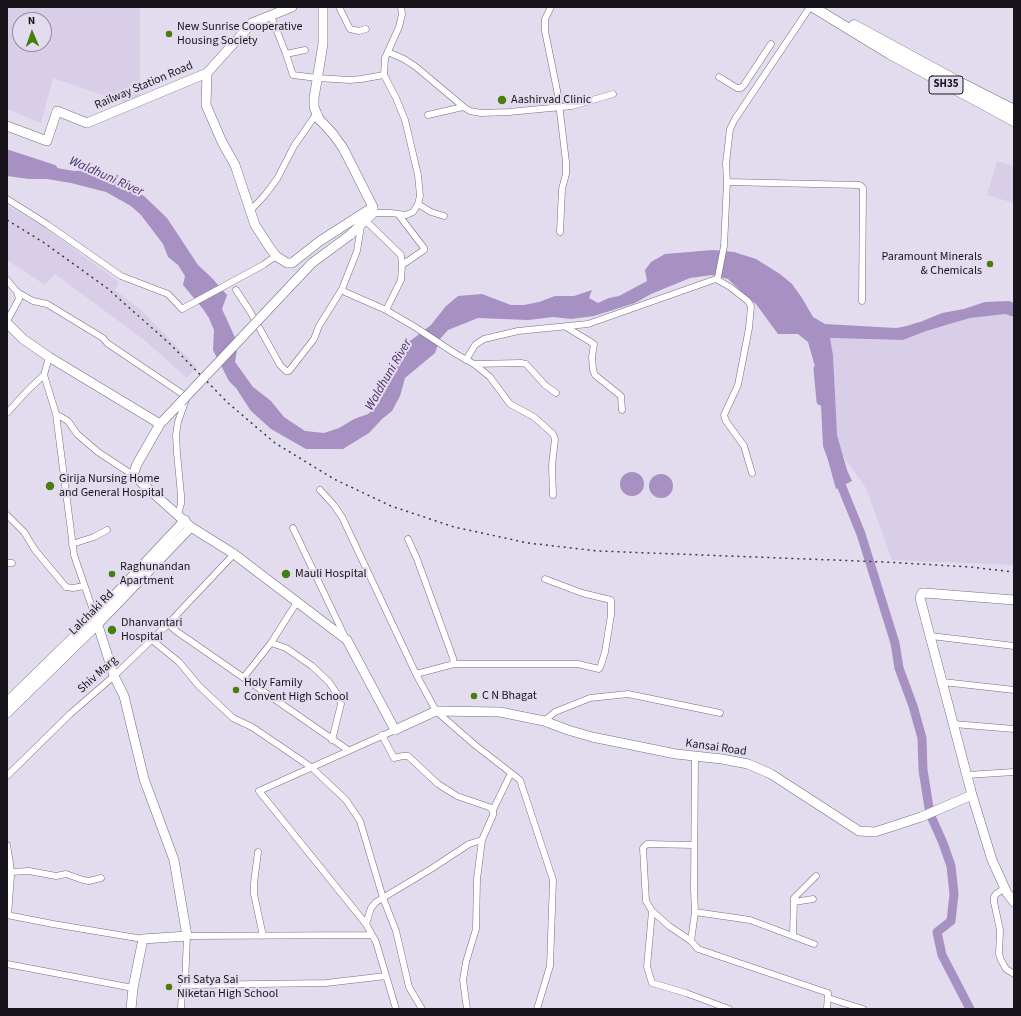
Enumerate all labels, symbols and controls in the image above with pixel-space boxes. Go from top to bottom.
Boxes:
north arrow [12,12,52,52]
text: N [28,13,36,28]
place label: New Sunrise Cooperative Housing Society [177,20,303,48]
marker: New Sunrise Cooperative Housing Society [164,29,174,39]
street label: Railway Station Road [93,59,195,113]
road number: SH35 [929,76,963,94]
place label: Aashirvad Clinic [511,93,591,107]
marker: Aashirvad Clinic [496,94,508,106]
water label: Waldhuni River [66,154,146,200]
place label: Paramount Minerals & Chemicals [882,250,982,278]
marker: Paramount Minerals & Chemicals [985,259,995,269]
water label: Waldhuni River [362,337,416,413]
place label: Girija Nursing Home and General Hospital [59,472,164,500]
marker: Girija Nursing Home and General Hospital [44,480,56,492]
place label: Raghunandan Apartment [120,560,190,588]
place label: Mauli Hospital [295,567,367,581]
marker: Mauli Hospital [280,568,292,580]
marker: Raghunandan Apartment [107,569,117,579]
street label: Lalchaki Rd [67,588,117,638]
place label: Dhanvantari Hospital [121,616,182,644]
marker: Dhanvantari Hospital [106,624,118,636]
street label: Shiv Marg [75,653,121,697]
place label: Holy Family Convent High School [244,676,349,704]
marker: Holy Family Convent High School [231,685,241,695]
place label: C N Bhagat [482,689,537,703]
marker: C N Bhagat [469,691,479,701]
street label: Kansai Road [684,737,748,759]
place label: Sri Satya Sai Niketan High School [177,973,278,1001]
marker: Sri Satya Sai Niketan High School [164,982,174,992]

